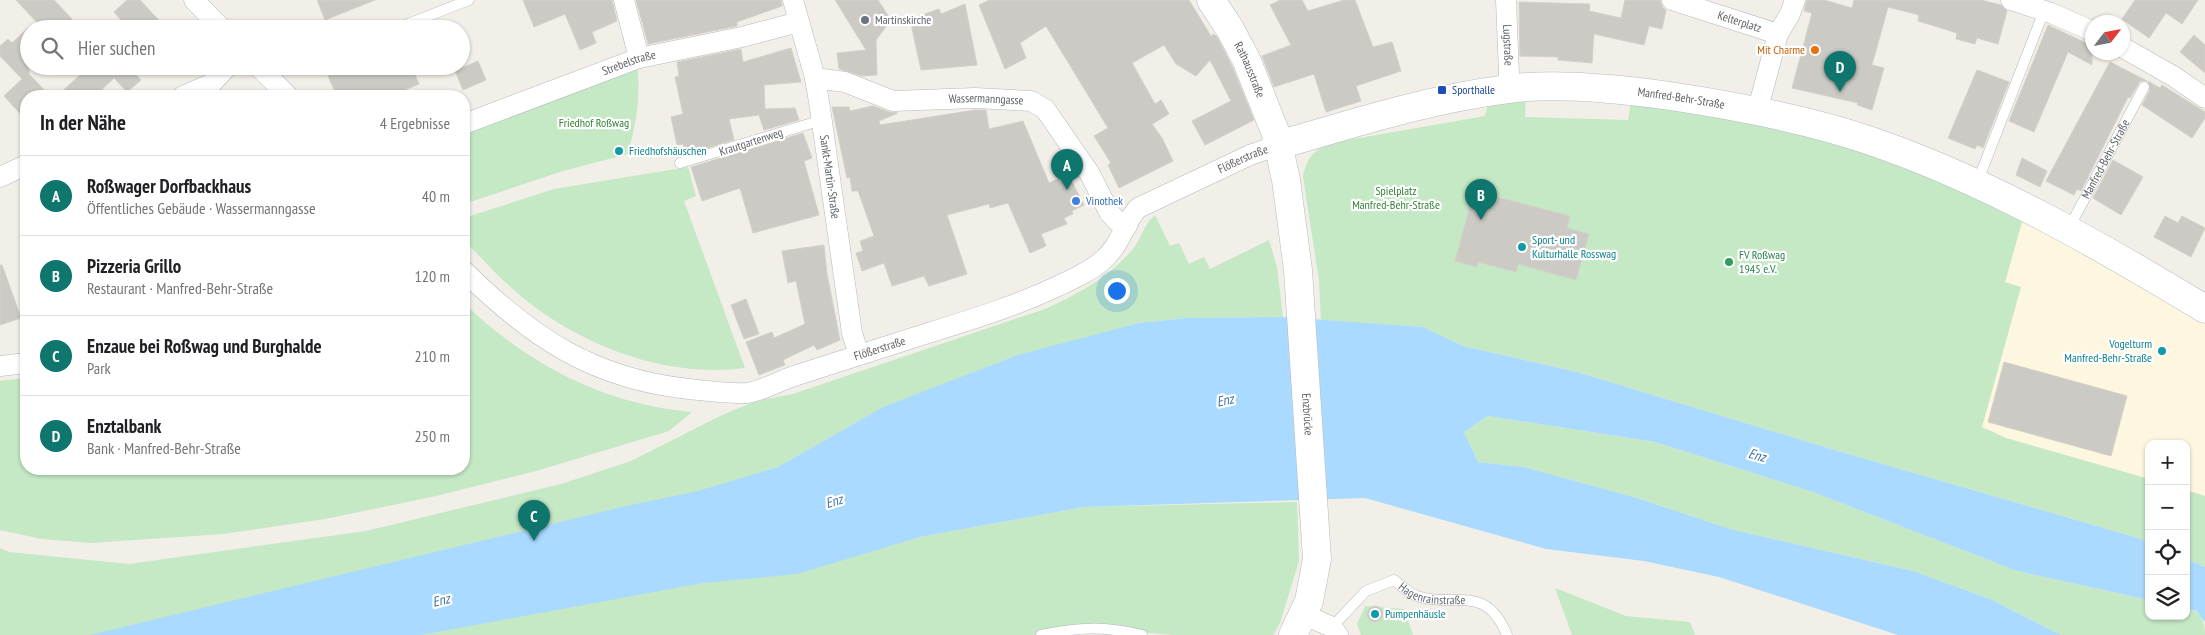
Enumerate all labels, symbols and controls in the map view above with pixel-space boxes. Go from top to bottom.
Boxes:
street label: Kelterplatz [1716,7,1764,35]
place label: Martinskirche [875,12,931,27]
marker: Martinskirche [859,14,871,26]
north arrow [2085,15,2130,60]
search box [20,20,470,75]
street label: Lugstraße [1500,24,1517,66]
icon: search [38,34,66,62]
text: Hier suchen [78,36,155,60]
street label: Rathausstraße [1231,39,1269,100]
place label: Mit Charme [1757,42,1805,57]
marker: Mit Charme [1809,44,1821,56]
street label: Strebelstraße [600,47,657,78]
pin: D [1824,51,1856,92]
place label: Sporthalle [1452,82,1495,97]
marker: Sporthalle [1436,84,1448,96]
street label: Manfred-Behr-Straße [1637,84,1726,112]
street label: Wassermanngasse [948,90,1024,108]
text: In der Nähe [40,109,126,136]
text: 4 Ergebnisse [380,113,450,133]
park label: Friedhof Roßwag [559,115,629,130]
street label: Manfred-Behr-Straße [2078,117,2132,201]
street label: Krautgartenweg [717,124,785,159]
street label: Sankt-Martin-Straße [817,134,844,220]
street label: Flößerstraße [1215,141,1270,176]
place label: Friedhofshäuschen [629,143,707,158]
marker: Friedhofshäuschen [613,145,625,157]
pin: A [1051,149,1083,190]
text: Roßwager Dorfbackhaus [87,174,251,198]
pin: B [1465,179,1497,220]
park label: Spielplatz Manfred-Behr-Straße [1352,183,1440,212]
text: A [52,186,60,206]
text: 40 m [422,186,450,206]
place label: Vinothek [1085,193,1123,208]
marker: Vinothek [1070,195,1082,207]
text: Öffentliches Gebäude · Wassermanngasse [87,198,316,218]
place label: Sport- und Kulturhalle Rosswag [1532,232,1616,261]
marker: Sport- und Kulturhalle Rosswag [1516,241,1528,253]
place label: FV Roßwag 1945 e.V. [1739,247,1785,276]
text: Pizzeria Grillo [87,254,181,278]
marker: FV Roßwag 1945 e.V. [1723,256,1735,268]
text: B [52,266,60,286]
text: 120 m [415,266,450,286]
text: Restaurant · Manfred-Behr-Straße [87,278,273,298]
your location [1104,278,1130,304]
street label: Flößerstraße [852,333,907,363]
text: Enzaue bei Roßwag und Burghalde [87,334,322,358]
place label: Vogelturm Manfred-Behr-Straße [2064,336,2152,365]
marker: Vogelturm Manfred-Behr-Straße [2156,345,2168,357]
text: C [52,346,60,366]
text: 210 m [415,346,450,366]
text: Park [87,358,111,378]
water label: Enz [1215,389,1237,411]
street label: Enzbrücke [1299,393,1317,436]
text: Enztalbank [87,414,161,438]
text: D [52,426,60,446]
text: 250 m [415,426,450,446]
text: Bank · Manfred-Behr-Straße [87,438,241,458]
map controls [2145,440,2190,620]
button: + [2145,440,2190,485]
water label: Enz [1746,444,1770,466]
button: − [2145,485,2190,530]
water label: Enz [823,489,847,512]
pin: C [518,500,550,541]
button: locate [2145,530,2190,575]
button: layers [2145,575,2190,620]
street label: Hagenrainstraße [1396,579,1466,607]
water label: Enz [430,589,453,611]
place label: Pumpenhäusle [1385,606,1446,621]
marker: Pumpenhäusle [1369,608,1381,620]

